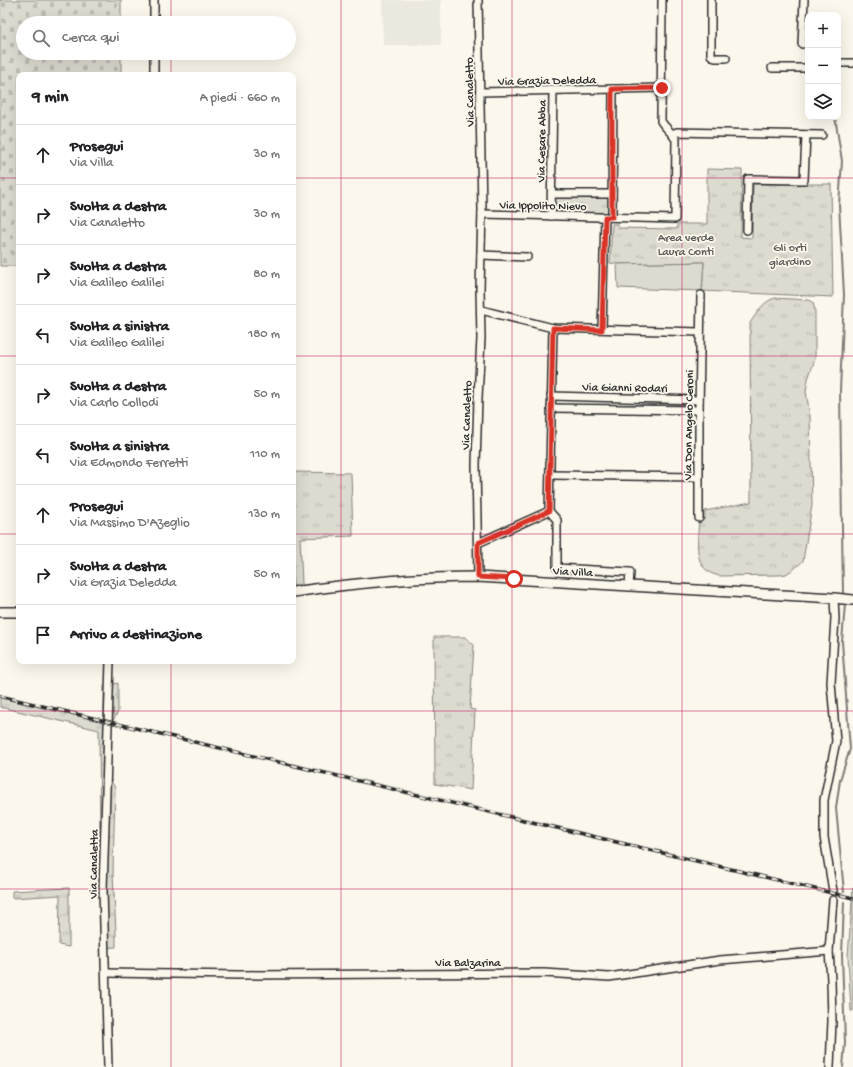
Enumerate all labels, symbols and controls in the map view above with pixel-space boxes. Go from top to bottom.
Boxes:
map controls [805,12,841,120]
button: + [805,12,841,48]
search box [16,16,296,60]
icon: search [30,27,52,49]
text: Cerca qui [62,29,119,47]
button: − [805,48,841,84]
street label: Via Canaletto [463,57,479,128]
street label: Via Grazia Deledda [497,74,597,90]
route end [653,79,671,97]
button: layers [805,84,841,120]
text: 9 min [32,88,68,108]
text: A piedi · 660 m [200,91,280,106]
street label: Via Cesare Abba [535,99,551,183]
text: Prosegui [70,138,123,156]
icon: ahead [32,144,54,166]
text: 30 m [254,147,280,162]
text: Via Villa [70,156,113,171]
text: Svolta a destra [70,198,166,216]
street label: Via Ippolito Nievo [498,199,587,215]
icon: right [32,204,54,226]
text: 30 m [254,207,280,222]
text: Via Canaletto [70,216,145,231]
park label: Area verde Laura Conti [658,232,715,260]
park label: Gli orti giardino [769,242,811,270]
text: Svolta a destra [70,258,166,276]
icon: right [32,264,54,286]
text: 80 m [253,267,280,282]
text: Via Galileo Galilei [70,276,164,291]
text: Svolta a sinistra [70,318,169,336]
icon: left [32,324,54,346]
text: 180 m [248,327,280,342]
text: Via Galileo Galilei [70,336,164,351]
street label: Via Don Angelo Ceroni [682,369,698,481]
text: Svolta a destra [70,378,166,396]
street label: Via Canaletto [460,380,476,451]
street label: Via Gianni Rodari [581,381,668,397]
icon: right [32,384,54,406]
text: 50 m [253,387,280,402]
text: Via Carlo Collodi [70,396,159,411]
text: Svolta a sinistra [70,438,169,456]
icon: left [32,444,54,466]
text: 110 m [250,447,280,462]
text: Via Edmondo Ferretti [70,456,188,471]
text: Prosegui [70,498,123,516]
icon: ahead [32,504,54,526]
text: 130 m [248,507,280,522]
text: Via Massimo D'Azeglio [70,516,190,531]
text: Svolta a destra [70,558,166,576]
icon: right [32,564,54,586]
street label: Via Villa [552,565,594,581]
text: 50 m [253,567,280,582]
route start [505,570,523,588]
text: Via Grazia Deledda [70,576,176,591]
icon: arrive [32,624,54,646]
text: Arrivo a destinazione [70,626,202,644]
street label: Via Canaletta [87,829,103,900]
street label: Via Balzarina [434,957,501,971]

